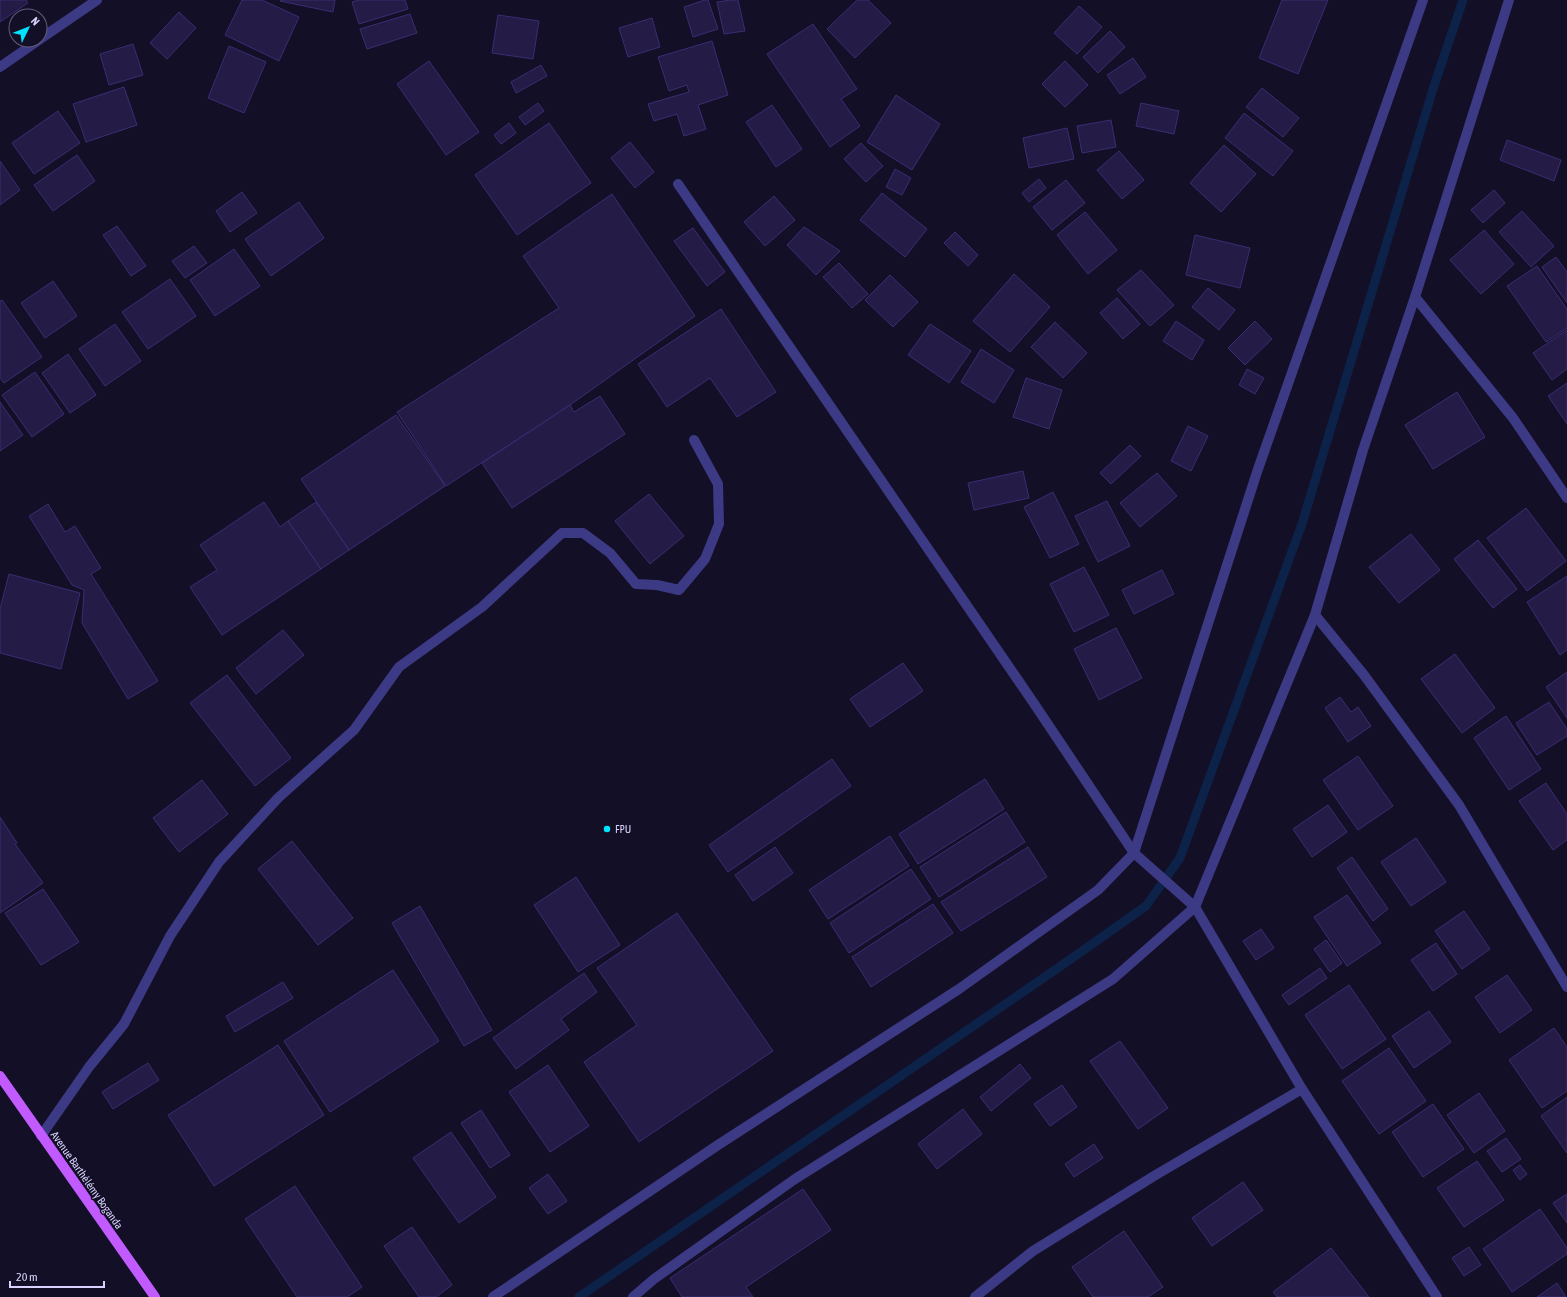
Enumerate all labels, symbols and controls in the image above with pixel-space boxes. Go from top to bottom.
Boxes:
north arrow [8,8,48,48]
text: N [29,15,42,28]
place label: FPU [615,823,631,835]
marker: FPU [602,824,612,834]
street label: Avenue Barthélémy Boganda [49,1129,125,1231]
scale bar [10,1263,104,1289]
text: 20 m [16,1270,38,1284]

